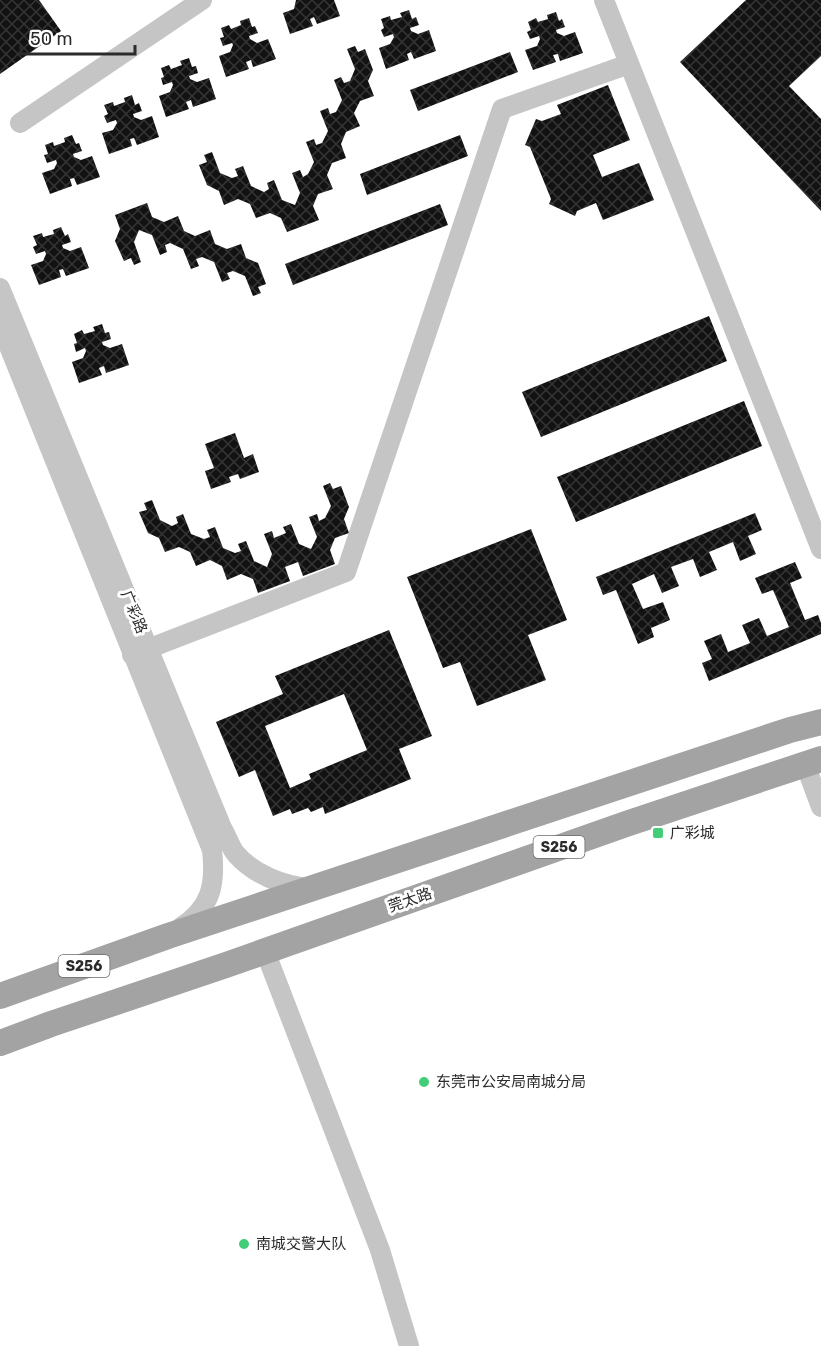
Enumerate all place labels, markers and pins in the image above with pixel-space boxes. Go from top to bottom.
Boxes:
place label: 广彩城 [670,824,715,842]
marker: 广彩城 [651,826,665,840]
place label: 东莞市公安局南城分局 [436,1073,586,1091]
marker: 东莞市公安局南城分局 [417,1075,431,1089]
place label: 南城交警大队 [256,1235,346,1253]
marker: 南城交警大队 [237,1237,251,1251]

